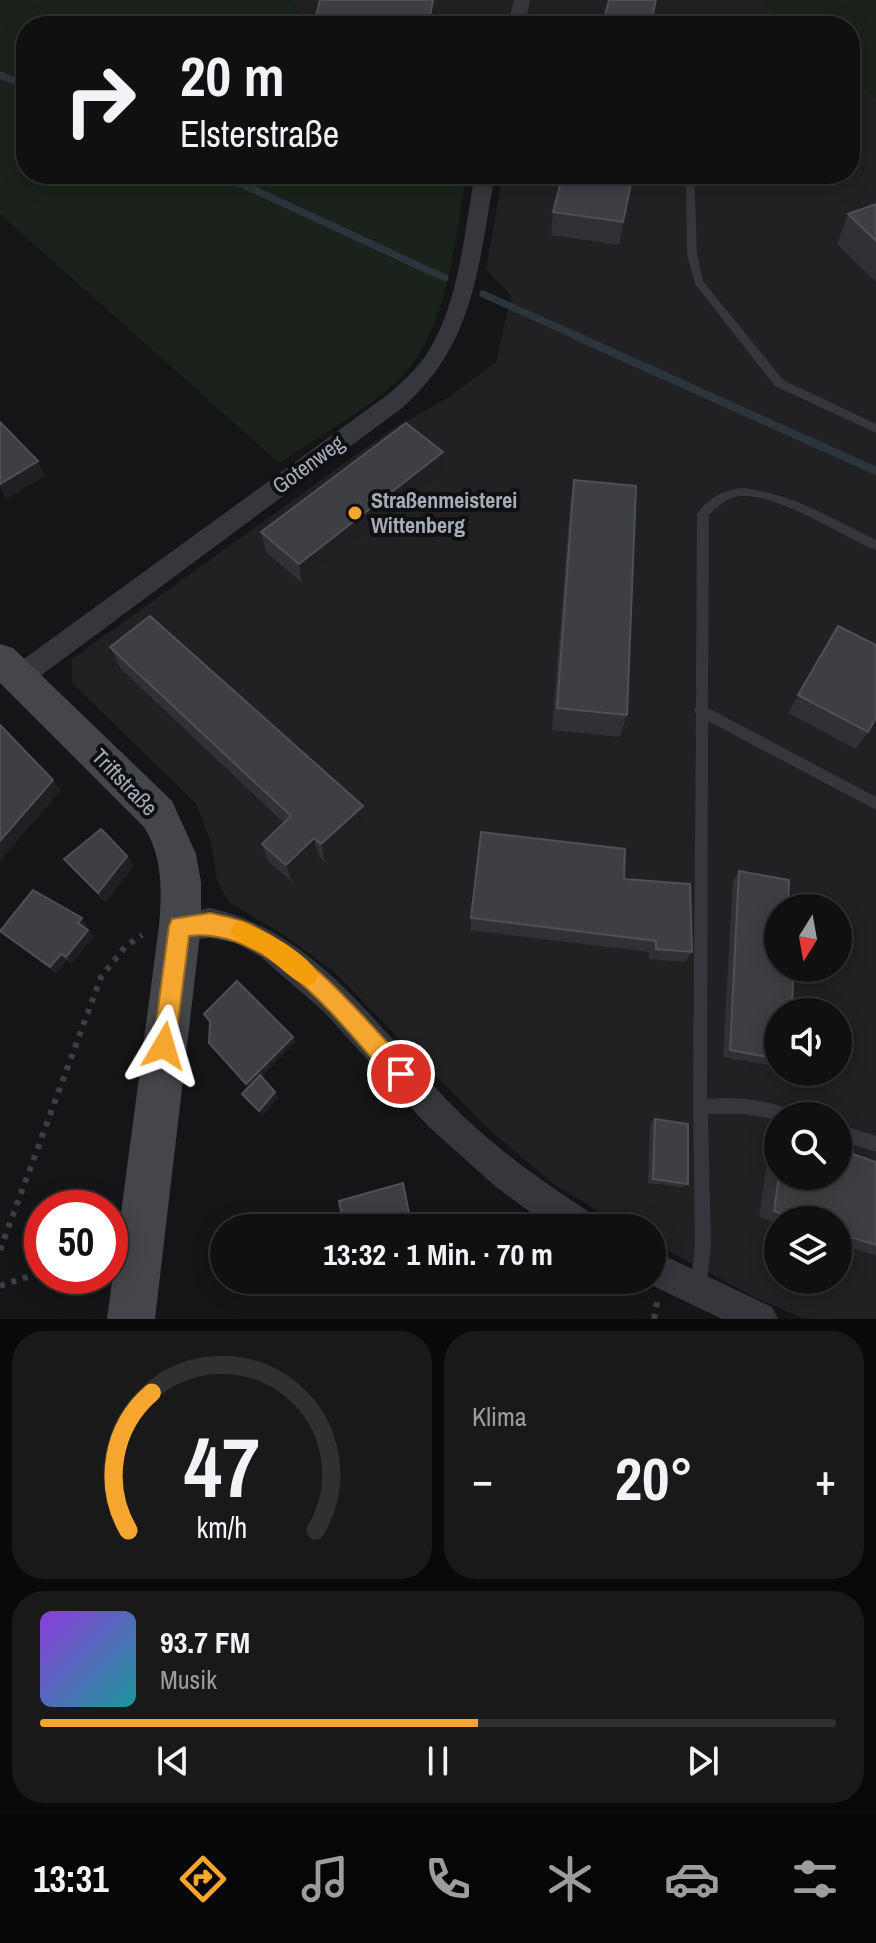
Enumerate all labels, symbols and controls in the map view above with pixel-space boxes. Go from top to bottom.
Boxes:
text: 20 m [180,38,285,113]
icon: right [48,48,152,152]
text: Elsterstraße [180,110,339,158]
street label: Gotenweg [266,428,350,500]
place label: Straßenmeisterei Wittenberg [371,485,517,540]
marker: Straßenmeisterei Wittenberg [346,504,364,522]
street label: Triftstraße [86,742,164,822]
north arrow [764,894,852,982]
map controls [764,894,852,1294]
button: sound [764,998,852,1086]
position arrow [122,1004,206,1088]
pin [367,1040,435,1108]
icon: arrive [379,1052,423,1096]
button: search [764,1102,852,1190]
speed limit sign: 50 [24,1190,128,1294]
button: layers [764,1206,852,1294]
text: 13:32 · 1 Min. · 70 m [323,1234,553,1274]
text: Klima [472,1399,527,1434]
text: 47 [184,1411,260,1523]
text: 20° [615,1438,693,1519]
text: − [472,1449,493,1509]
text: + [815,1449,836,1509]
text: km/h [197,1508,247,1547]
text: 93.7 FM [160,1622,250,1662]
text: Musik [160,1662,217,1697]
icon: previous [151,1739,195,1783]
icon: pause [416,1739,460,1783]
icon: next [681,1739,725,1783]
icon: directions [175,1851,231,1907]
icon: music [297,1851,353,1907]
icon: phone [420,1851,476,1907]
icon: climate [542,1851,598,1907]
icon: car [664,1851,720,1907]
icon: filters [787,1851,843,1907]
text: 13:31 [33,1855,109,1903]

